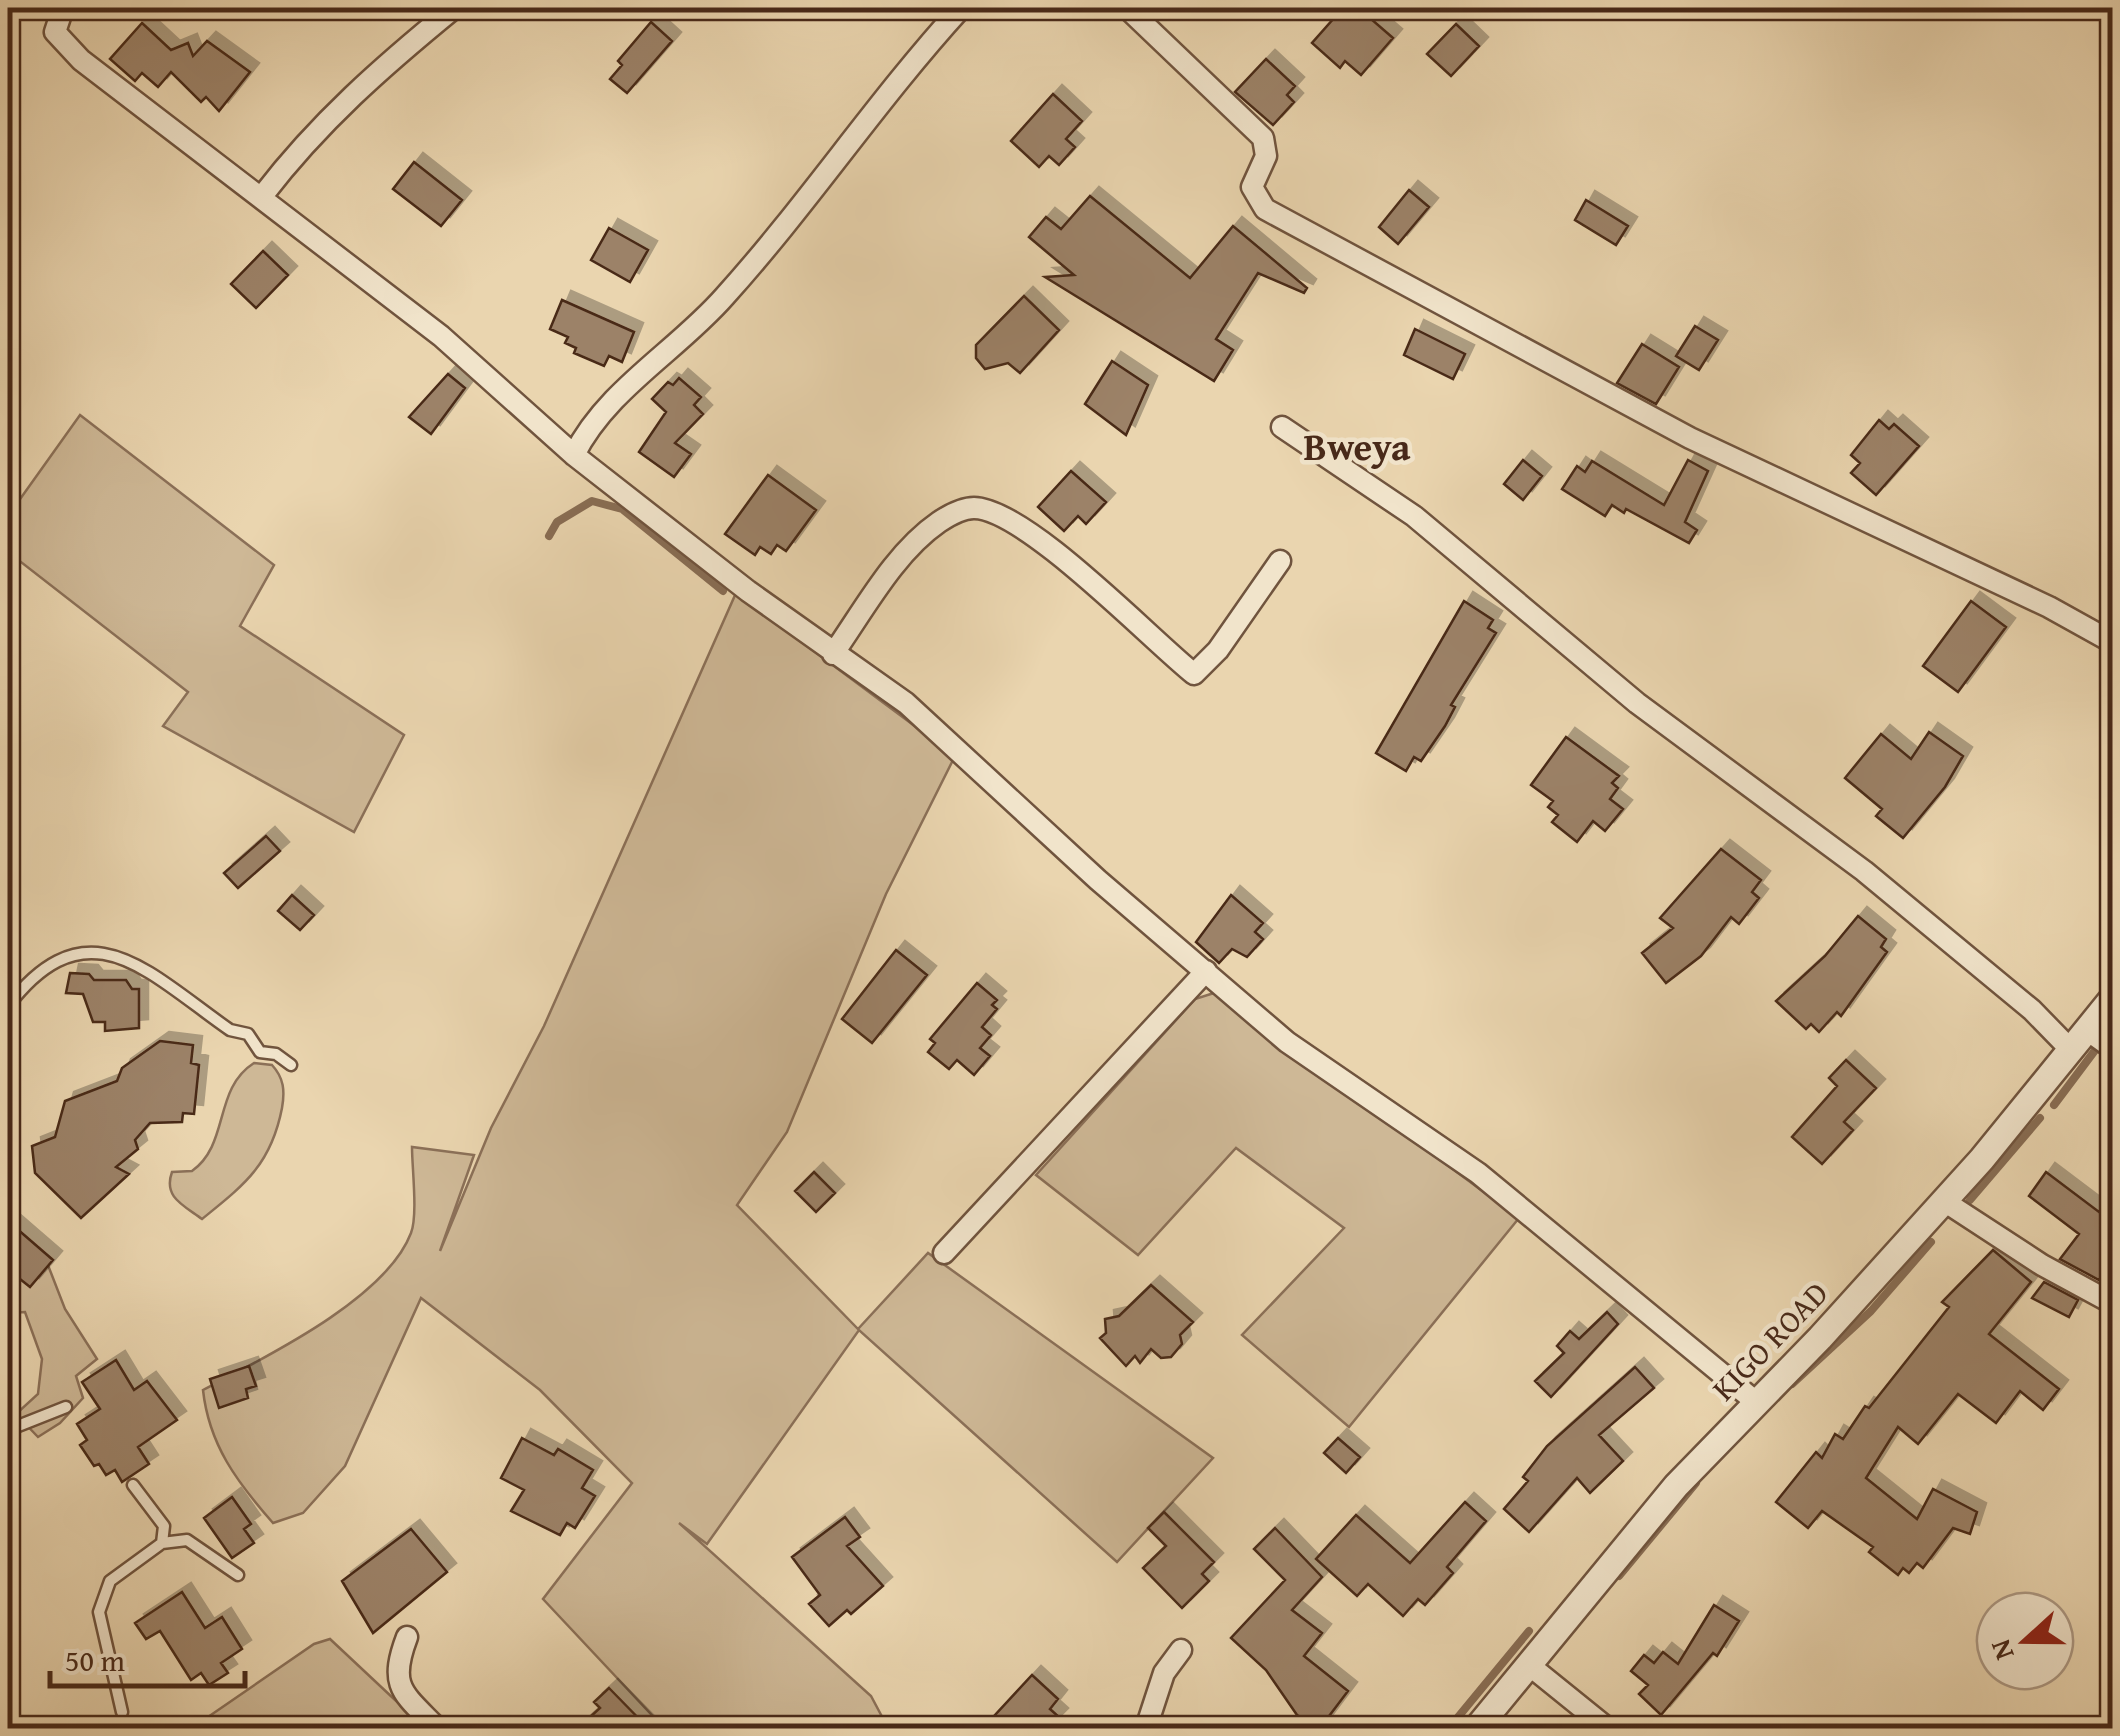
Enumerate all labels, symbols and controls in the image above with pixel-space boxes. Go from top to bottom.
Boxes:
district label: Bweya [1303,418,1411,474]
street label: KIGO ROAD [1701,1270,1839,1411]
north arrow [1975,1591,2075,1691]
scale bar [50,1626,245,1688]
text: N [1979,1634,2024,1666]
text: 50 m [65,1638,125,1682]

